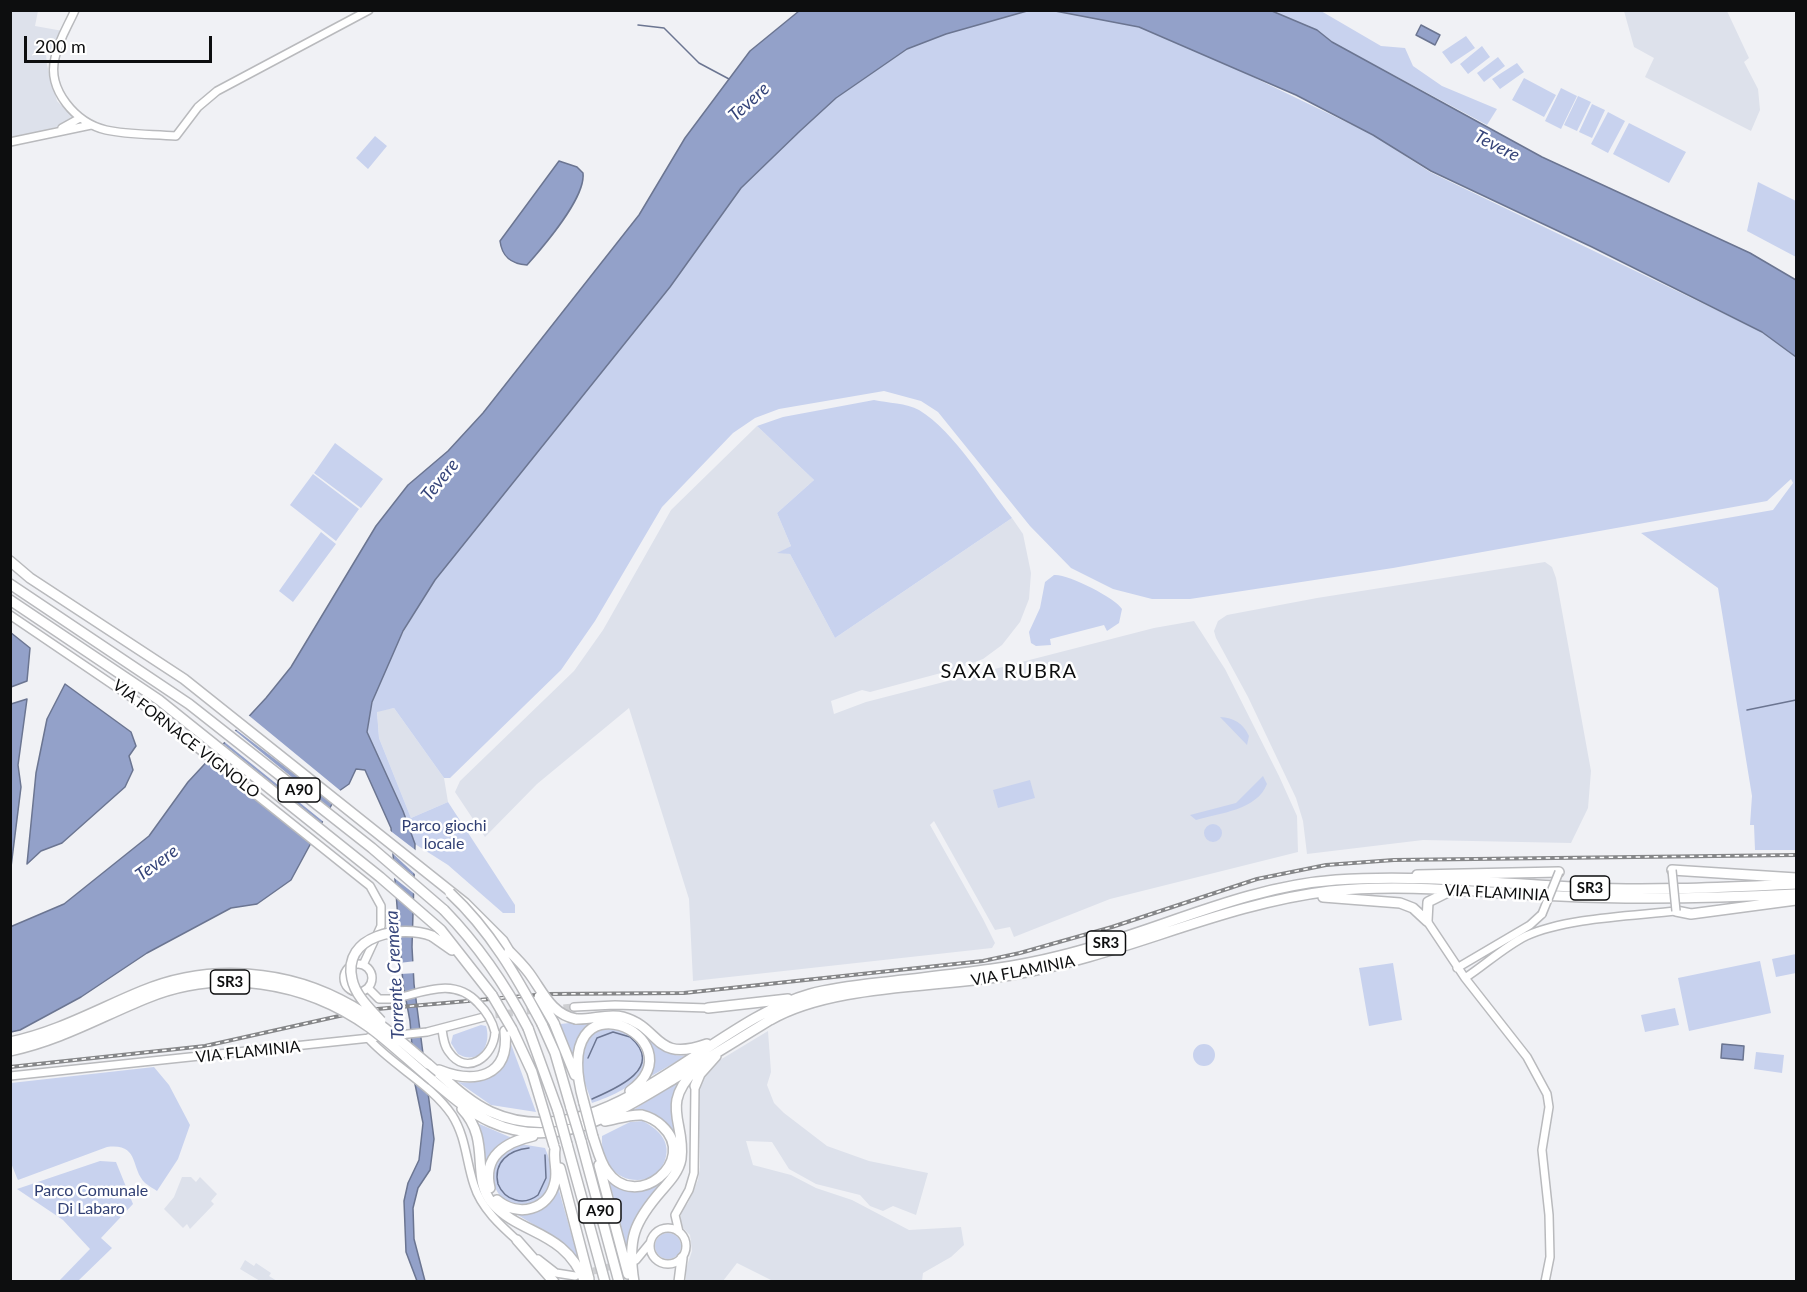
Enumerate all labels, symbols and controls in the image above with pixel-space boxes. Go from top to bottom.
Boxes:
scale bar [27,24,214,62]
text: 200 m [35,35,86,57]
water label: Tevere [724,78,774,126]
water label: Tevere [1471,126,1523,166]
water label: Tevere [417,455,463,505]
district label: SAXA RUBRA [941,660,1077,684]
street label: VIA FORNACE VIGNOLO [109,676,263,802]
road number: A90 [278,778,320,802]
park label: Parco giochi locale [401,816,487,854]
water label: Tevere [131,840,183,886]
road number: SR3 [1570,876,1610,900]
street label: VIA FLAMINIA [1444,881,1550,905]
water label: Torrente Cremera [381,910,409,1040]
road number: SR3 [1086,931,1126,955]
street label: VIA FLAMINIA [970,952,1076,990]
road number: SR3 [210,970,250,994]
street label: VIA FLAMINIA [195,1037,301,1067]
park label: Parco Comunale Di Labaro [34,1181,148,1219]
road number: A90 [579,1199,621,1223]

